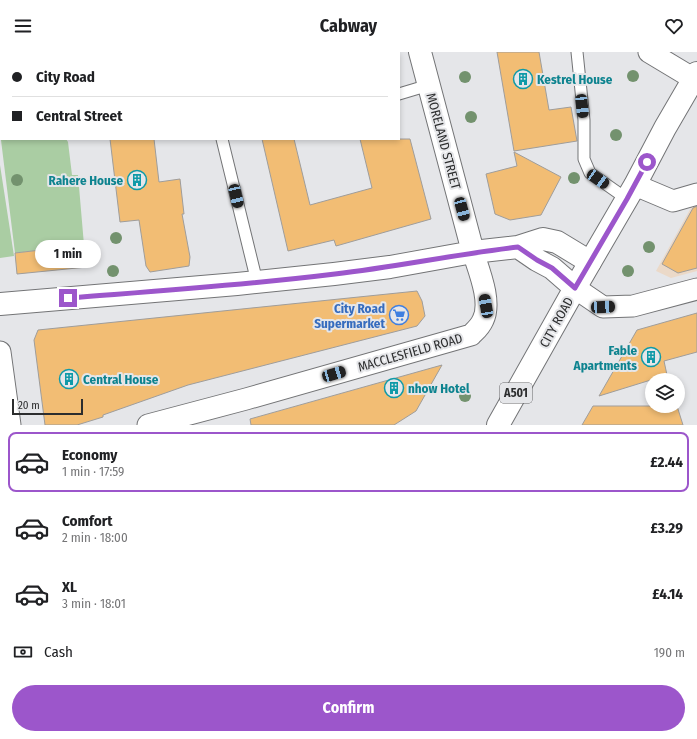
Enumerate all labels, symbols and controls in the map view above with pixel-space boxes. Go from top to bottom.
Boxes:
icon: menu [12,15,34,37]
text: Cabway [320,15,377,37]
icon: heart [663,15,685,37]
text: City Road [36,68,95,86]
building icon: Kestrel House [512,68,534,90]
place label: Kestrel House [537,72,613,87]
street label: MORELAND STREET [423,91,464,191]
car [575,93,589,119]
text: Central Street [36,107,123,125]
route start [638,153,656,171]
car [585,167,611,191]
building icon: Rahere House [126,169,148,191]
place label: Rahere House [48,173,123,188]
car [227,183,245,209]
car [453,196,471,222]
callout: 1 min [35,240,101,268]
text: 1 min [54,246,82,261]
route end [59,289,77,307]
car [478,293,494,319]
street label: CITY ROAD [537,295,576,350]
car [591,300,615,314]
place label: City Road Supermarket [314,301,385,331]
supermarket icon: City Road Supermarket [388,304,410,326]
street label: MACCLESFIELD ROAD [356,330,464,375]
place label: Fable Apartments [573,343,637,373]
building icon: Fable Apartments [640,346,662,368]
car [321,365,347,383]
building icon: Central House [58,368,80,390]
place label: Central House [83,372,159,387]
map controls [645,373,685,413]
button: layers [645,373,685,413]
building icon: nhow Hotel [383,377,405,399]
place label: nhow Hotel [408,381,470,396]
road number: A501 [500,383,532,403]
scale bar [12,397,83,416]
text: 20 m [18,399,40,412]
icon: car [14,444,50,480]
text: Economy [62,446,117,464]
text: £2.44 [650,453,683,471]
text: 1 min · 17:59 [62,464,124,479]
icon: car [14,510,50,546]
text: Comfort [62,512,113,530]
text: £3.29 [650,519,683,537]
text: 2 min · 18:00 [62,530,128,545]
icon: car [14,576,50,612]
text: XL [62,578,77,596]
text: £4.14 [652,585,683,603]
text: 3 min · 18:01 [62,596,126,611]
icon: cash [12,641,34,663]
text: Cash [44,643,73,661]
text: 190 m [654,645,685,660]
button: Confirm [12,685,685,731]

